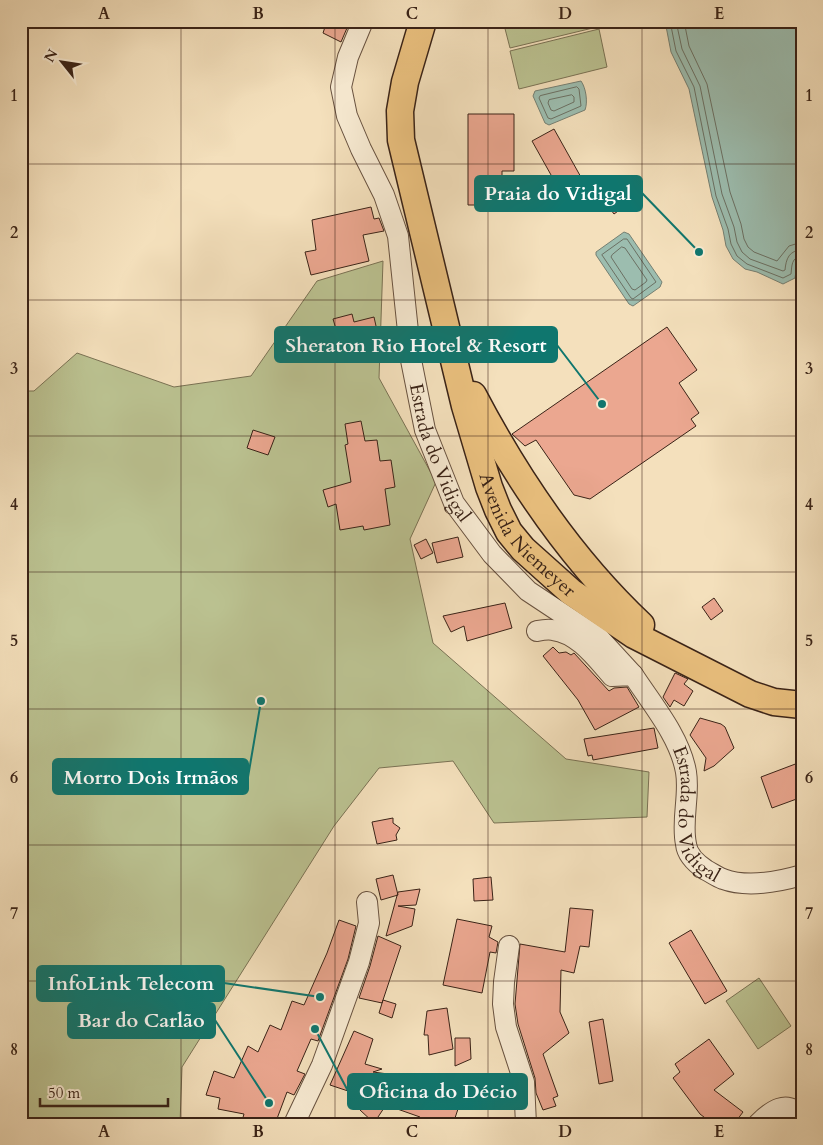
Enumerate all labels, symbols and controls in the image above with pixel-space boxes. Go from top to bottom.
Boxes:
text: A [98,3,110,25]
text: B [252,3,264,25]
text: C [406,3,418,25]
text: D [558,3,572,25]
text: E [714,3,724,25]
north arrow [38,38,88,88]
text: N [40,46,62,66]
text: 1 [10,85,18,107]
text: 1 [805,85,813,107]
callout: Praia do Vidigal [475,176,642,211]
text: Praia do Vidigal [484,180,632,207]
text: 2 [10,222,18,244]
text: 2 [805,222,813,244]
callout: Sheraton Rio Hotel & Resort [275,327,557,362]
text: Sheraton Rio Hotel & Resort [285,332,547,359]
text: 3 [10,358,18,380]
text: 3 [805,358,813,380]
street label: Estrada do Vidigal [403,381,477,528]
street label: Avenida Niemeyer [473,470,581,603]
text: 4 [10,494,18,516]
text: 4 [805,494,813,516]
text: 5 [10,630,18,652]
text: 5 [805,630,813,652]
street label: Estrada do Vidigal [666,742,725,889]
callout: Morro Dois Irmãos [53,759,248,794]
text: Morro Dois Irmãos [64,764,238,791]
text: 6 [10,767,18,789]
text: 6 [805,767,813,789]
text: 7 [10,903,18,925]
text: 7 [805,903,813,925]
callout: InfoLink Telecom [37,966,224,1001]
text: InfoLink Telecom [48,970,215,997]
callout: Bar do Carlão [68,1003,215,1038]
text: Bar do Carlão [77,1007,205,1034]
text: 8 [10,1039,18,1061]
text: 8 [805,1039,813,1061]
callout: Oficina do Décio [348,1074,527,1109]
scale bar [40,1075,168,1107]
text: Oficina do Décio [359,1078,517,1105]
text: 50 m [48,1083,80,1103]
text: A [98,1121,110,1143]
text: B [252,1121,264,1143]
text: C [406,1121,418,1143]
text: D [558,1121,572,1143]
text: E [714,1121,724,1143]

